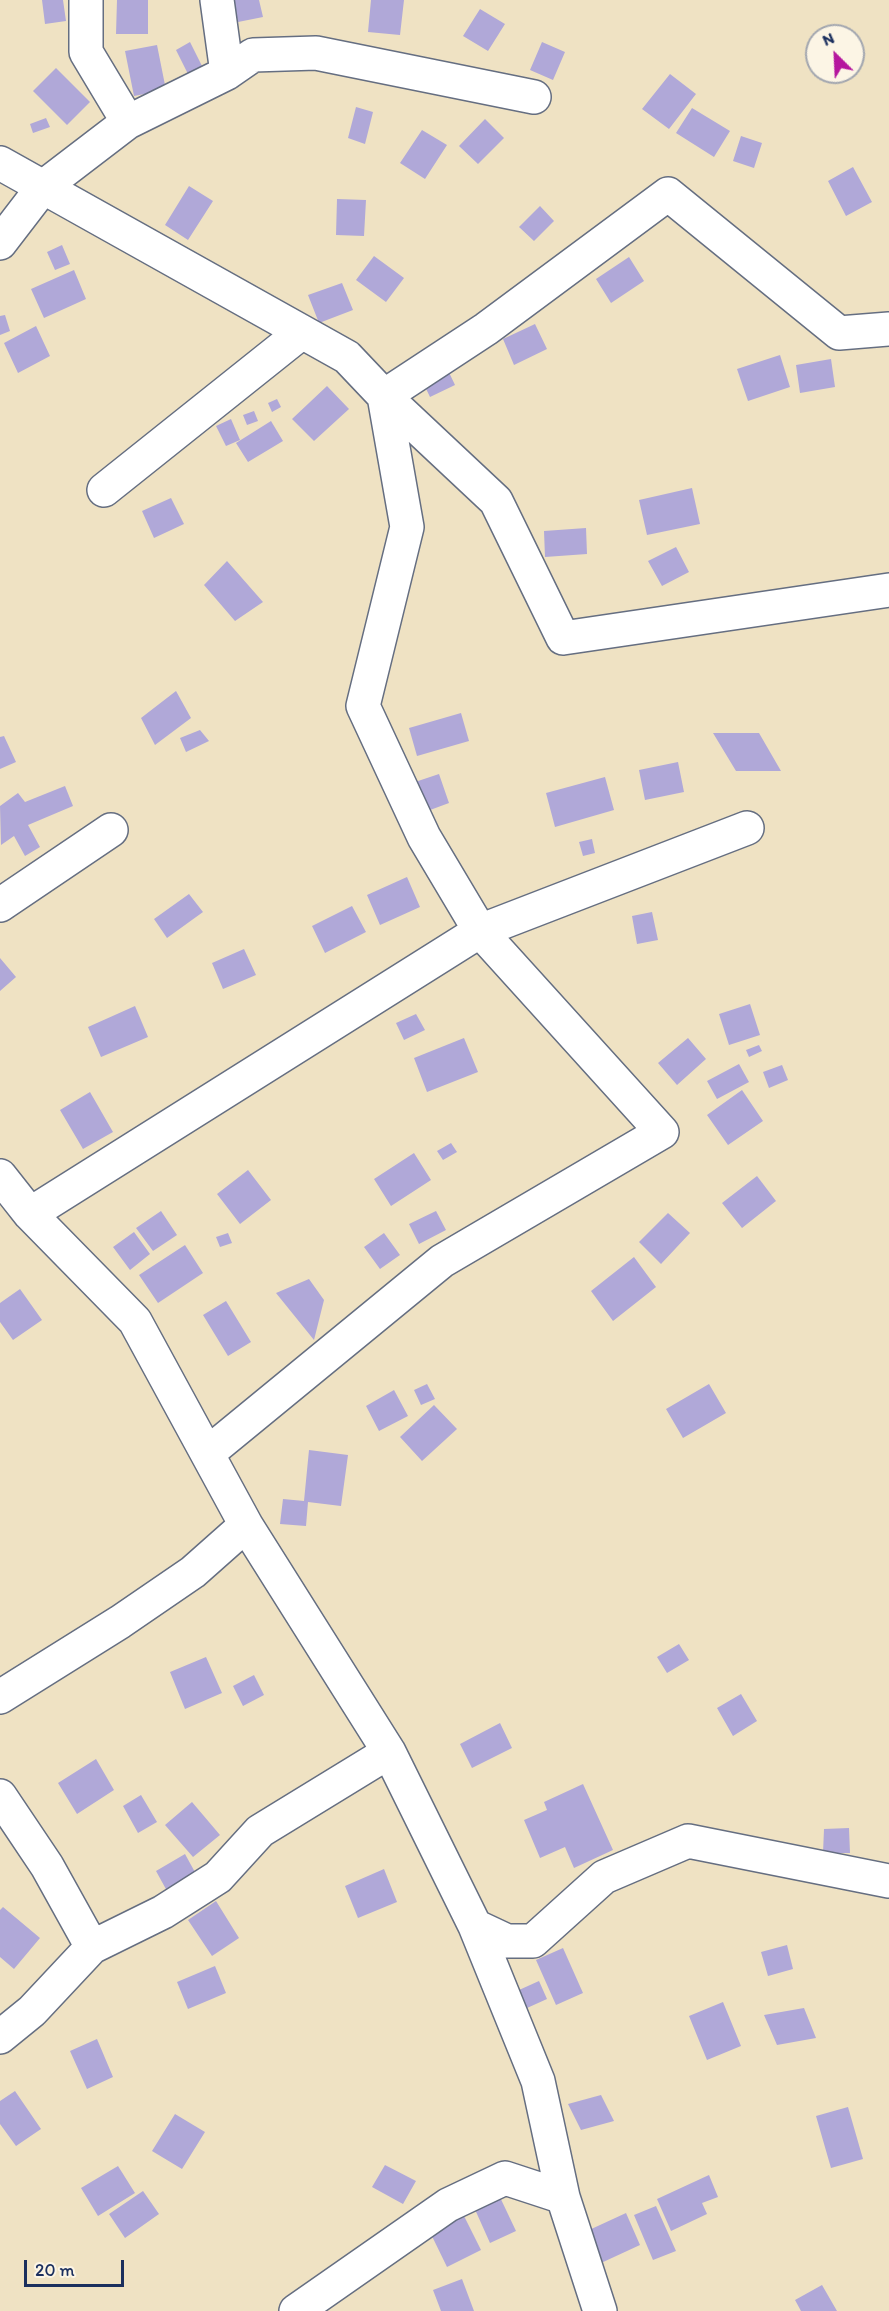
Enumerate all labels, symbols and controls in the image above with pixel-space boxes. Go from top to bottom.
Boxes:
north arrow [805,24,865,84]
text: N [819,28,837,50]
scale bar [27,2248,128,2286]
text: 20 m [35,2259,75,2281]

